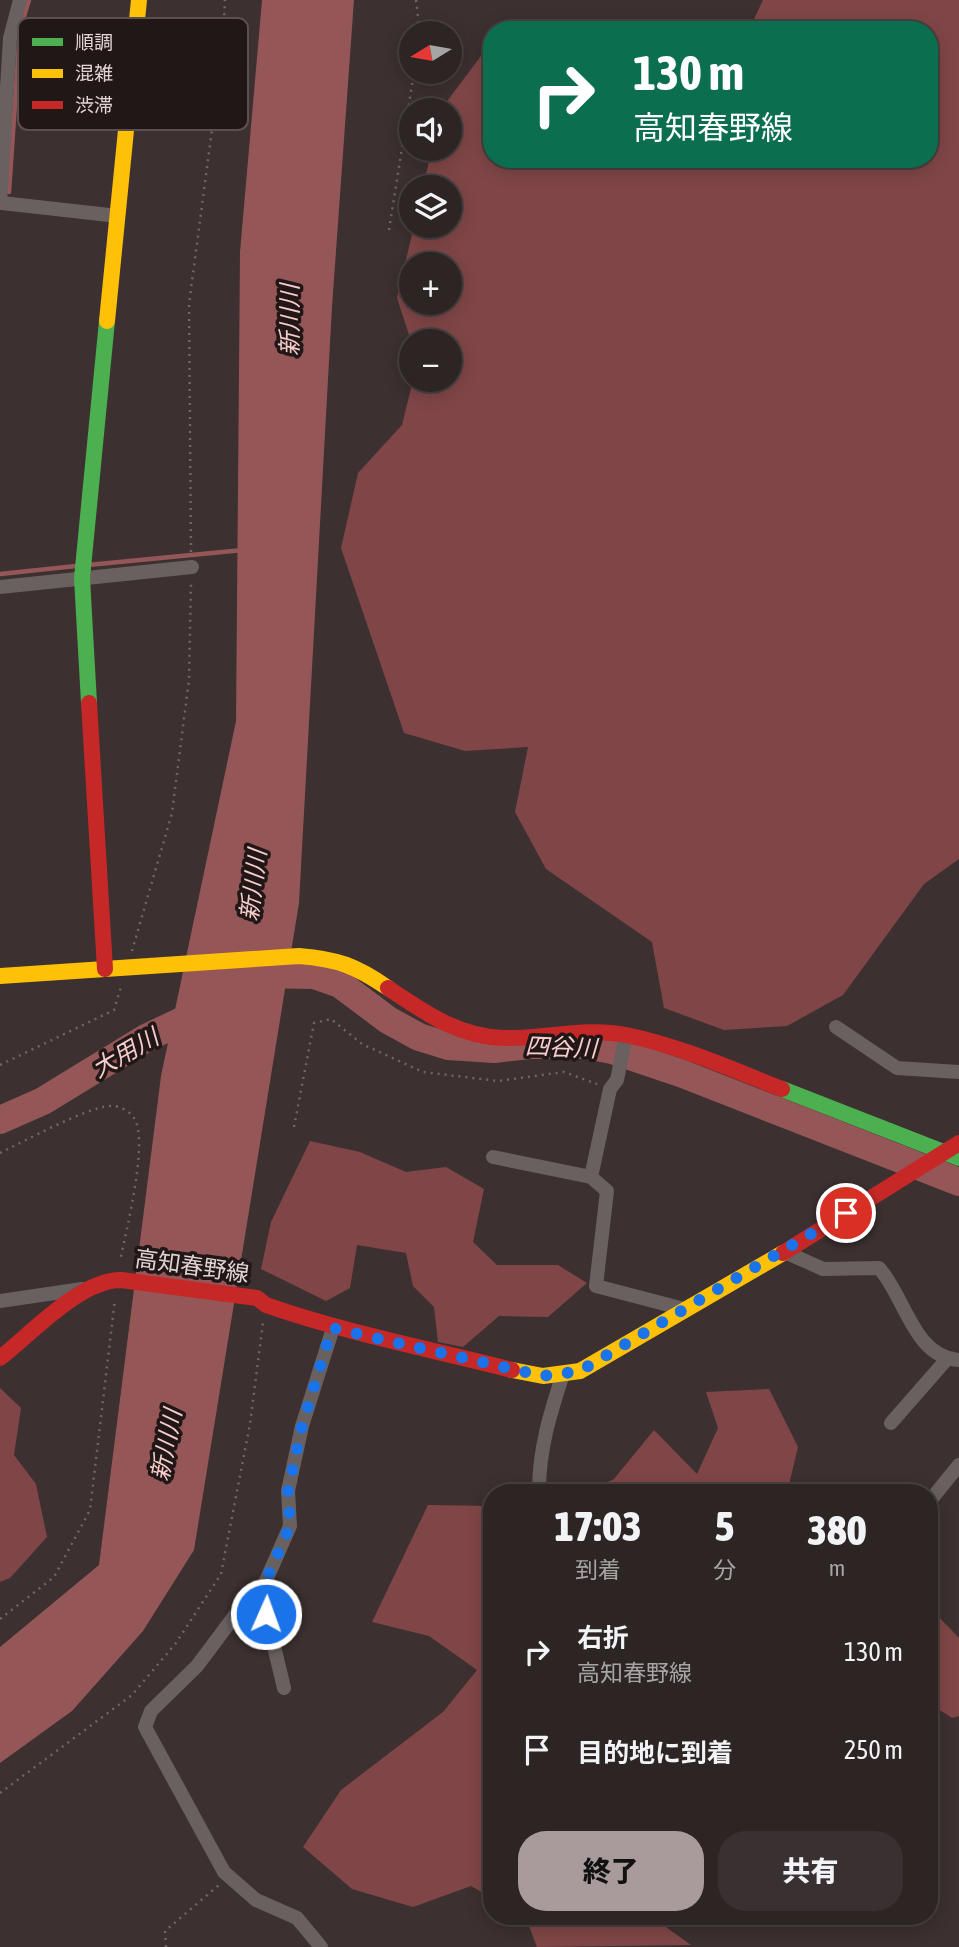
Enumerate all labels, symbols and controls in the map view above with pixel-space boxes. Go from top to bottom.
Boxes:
legend [18,18,248,130]
north arrow [399,21,462,84]
map controls [399,21,462,392]
text: 順調 [75,31,113,53]
text: 130 m [633,44,744,100]
icon: right [518,49,609,140]
text: 混雑 [75,62,113,84]
text: 渋滞 [75,94,113,116]
button: sound [399,98,462,161]
text: 高知春野線 [633,109,793,146]
button: layers [399,175,462,238]
button: + [399,252,462,315]
water label: 新川川 [276,281,303,356]
button: − [399,329,462,392]
water label: 新川川 [235,845,271,922]
water label: 大用川 [87,1022,166,1083]
water label: 四谷川 [525,1032,600,1062]
pin [816,1183,876,1243]
icon: arrive [827,1194,865,1232]
street label: 高知春野線 [133,1245,251,1287]
water label: 新川川 [146,1404,187,1483]
text: 17:03 [554,1502,642,1550]
text: 5 [715,1502,734,1550]
text: 380 [807,1506,867,1554]
text: m [829,1555,845,1581]
text: 到着 [575,1557,621,1583]
text: 分 [713,1557,736,1583]
position arrow [229,1577,303,1651]
text: 右折 [577,1623,629,1653]
icon: right [518,1633,556,1671]
text: 130 m [844,1637,903,1667]
text: 高知春野線 [577,1660,692,1686]
icon: arrive [518,1731,556,1769]
text: 250 m [844,1735,903,1765]
text: 目的地に到着 [577,1738,733,1768]
button: 終了 [518,1831,704,1911]
button: 共有 [718,1831,903,1911]

